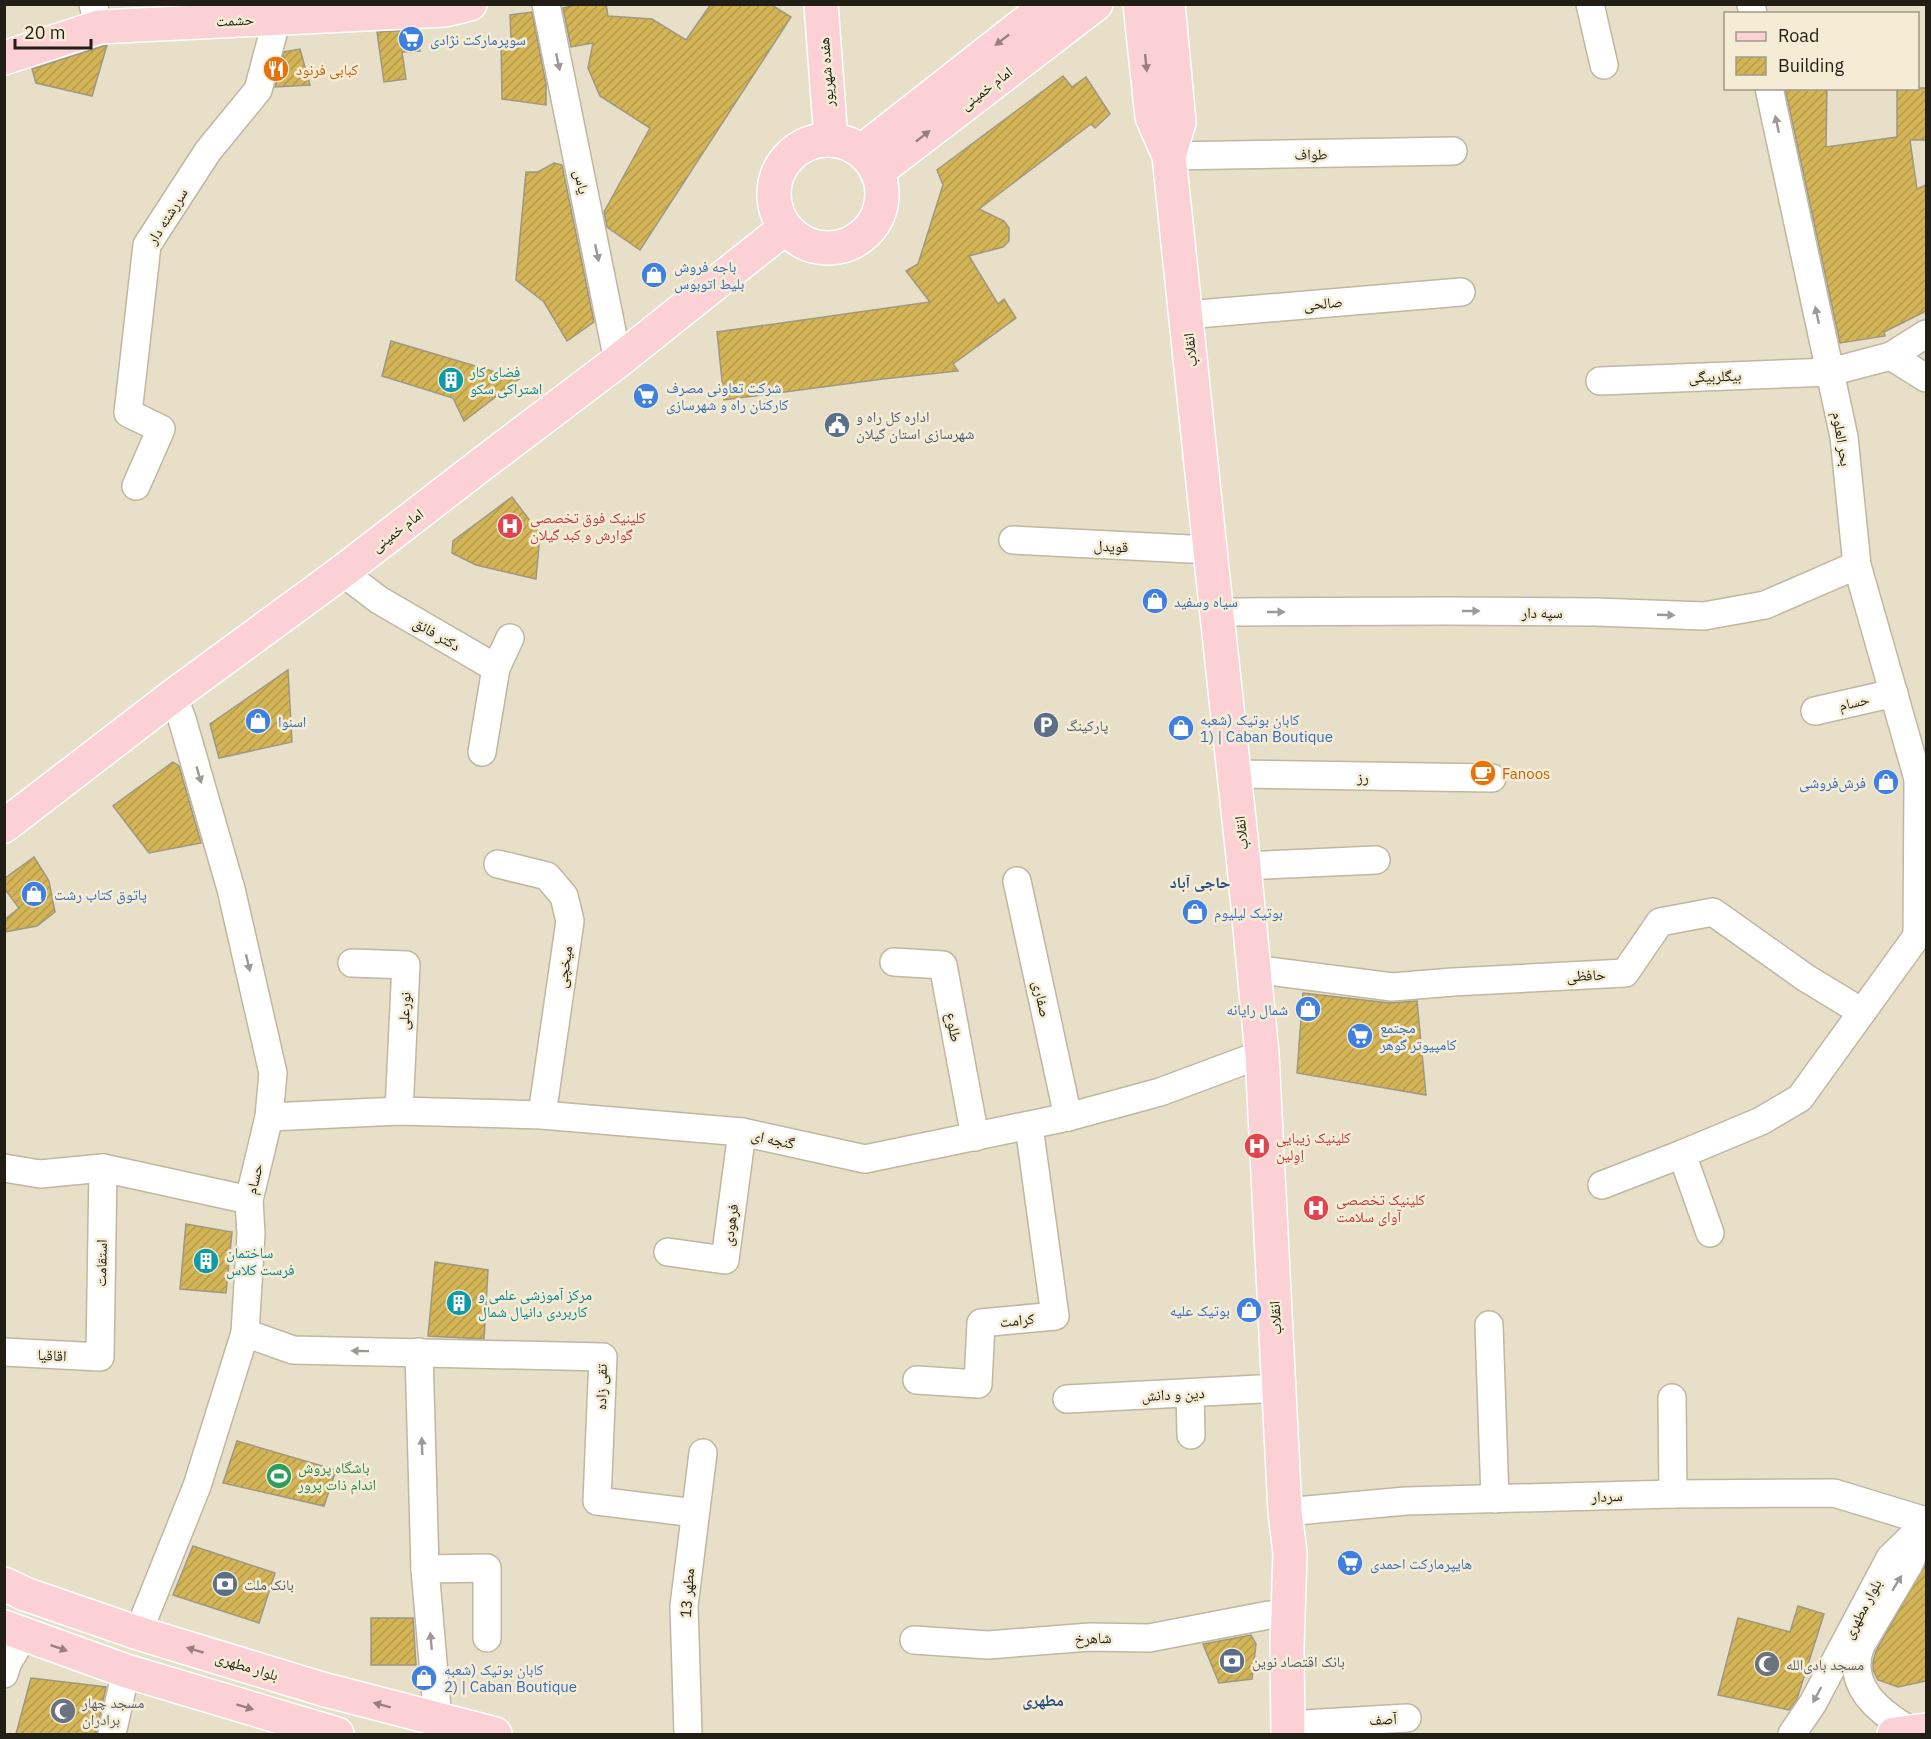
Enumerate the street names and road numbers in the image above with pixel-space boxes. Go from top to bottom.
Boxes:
street label: حشمت [216,9,255,30]
street label: هفده شهریور [814,37,838,108]
street label: امام خمینی [956,62,1017,115]
street label: طواف [1294,144,1328,164]
street label: یاس [569,168,594,196]
street label: سررشته دار [142,184,192,249]
street label: صالحی [1303,292,1343,315]
street label: انقلاب [1179,332,1201,368]
street label: بیگلربیگی [1688,366,1742,387]
street label: بحر العلوم [1827,410,1856,468]
street label: امام خمینی [367,504,428,557]
street label: قویدل [1093,536,1129,557]
street label: سپه دار [1520,603,1563,622]
street label: دکتر فائق [410,613,464,656]
street label: حسام [1837,689,1872,716]
street label: رز [1356,767,1369,787]
street label: انقلاب [1230,815,1252,851]
street label: میخچی [552,944,577,990]
street label: حافظی [1566,964,1607,987]
street label: صفاری [1028,979,1055,1019]
street label: نورعلی [394,991,415,1031]
street label: طلوع [941,1011,966,1044]
street label: گنجه ای [749,1125,797,1154]
street label: حسام [241,1162,268,1196]
street label: فرهودی [718,1203,743,1247]
street label: استقامت [91,1239,111,1287]
street label: انقلاب [1265,1300,1285,1336]
street label: کرامت [999,1309,1035,1331]
street label: اقاقیا [37,1345,67,1365]
street label: تقی زاده [591,1363,612,1410]
street label: دین و دانش [1141,1383,1205,1406]
street label: سردار [1590,1486,1623,1506]
street label: مطهر 13 [676,1567,698,1618]
street label: بلوار مطهری [1838,1576,1887,1643]
street label: شاهرخ [1074,1628,1112,1649]
street label: بلوار مطهری [213,1647,281,1686]
street label: آصف [1369,1709,1398,1729]

